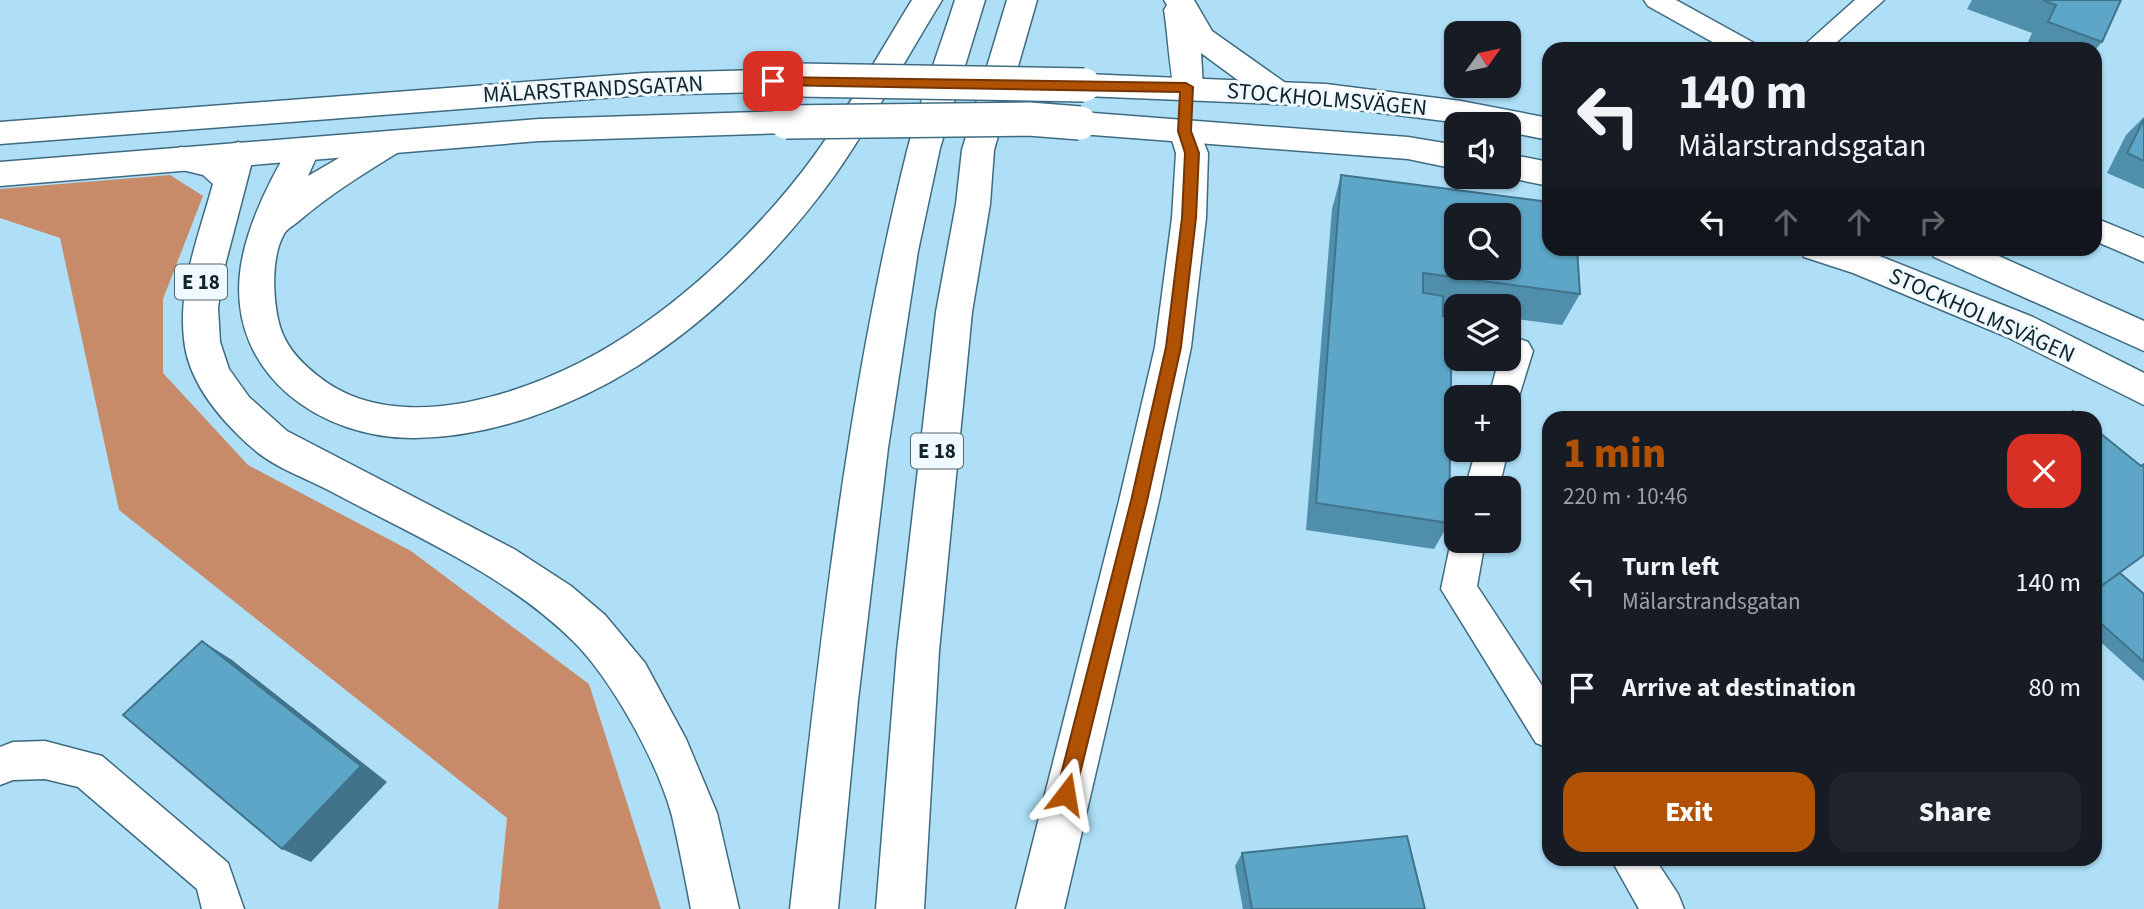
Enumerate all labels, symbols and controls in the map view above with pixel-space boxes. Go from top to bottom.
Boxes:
north arrow [1444,21,1521,98]
map controls [1444,21,1521,553]
pin [743,51,803,111]
text: 140 m [1678,58,1807,128]
icon: arrive [754,62,792,100]
street label: MÄLARSTRANDSGATAN [482,67,704,111]
icon: left [1563,70,1654,161]
street label: STOCKHOLMSVÄGEN [1226,74,1428,124]
button: sound [1444,112,1521,189]
text: Mälarstrandsgatan [1678,123,1926,169]
button: search [1444,203,1521,280]
icon: left [1694,203,1732,241]
icon: ahead [1767,203,1805,241]
icon: ahead [1840,203,1878,241]
icon: right [1913,203,1951,241]
street label: STOCKHOLMSVÄGEN [1884,259,2080,371]
road number: E 18 [175,264,227,300]
button: layers [1444,294,1521,371]
button: + [1444,385,1521,462]
text: 1 min [1563,424,1666,484]
road number: E 18 [911,434,963,468]
button: close [2007,434,2081,508]
button: − [1444,476,1521,553]
text: 220 m · 10:46 [1563,480,1687,513]
text: Turn left [1622,548,1719,585]
icon: left [1563,564,1601,602]
text: 140 m [2015,564,2081,601]
text: Mälarstrandsgatan [1622,585,1801,618]
icon: arrive [1563,669,1601,707]
text: Arrive at destination [1622,669,1856,706]
text: 80 m [2028,669,2081,706]
position arrow [1029,757,1103,831]
button: Exit [1563,772,1815,852]
button: Share [1829,772,2081,852]

